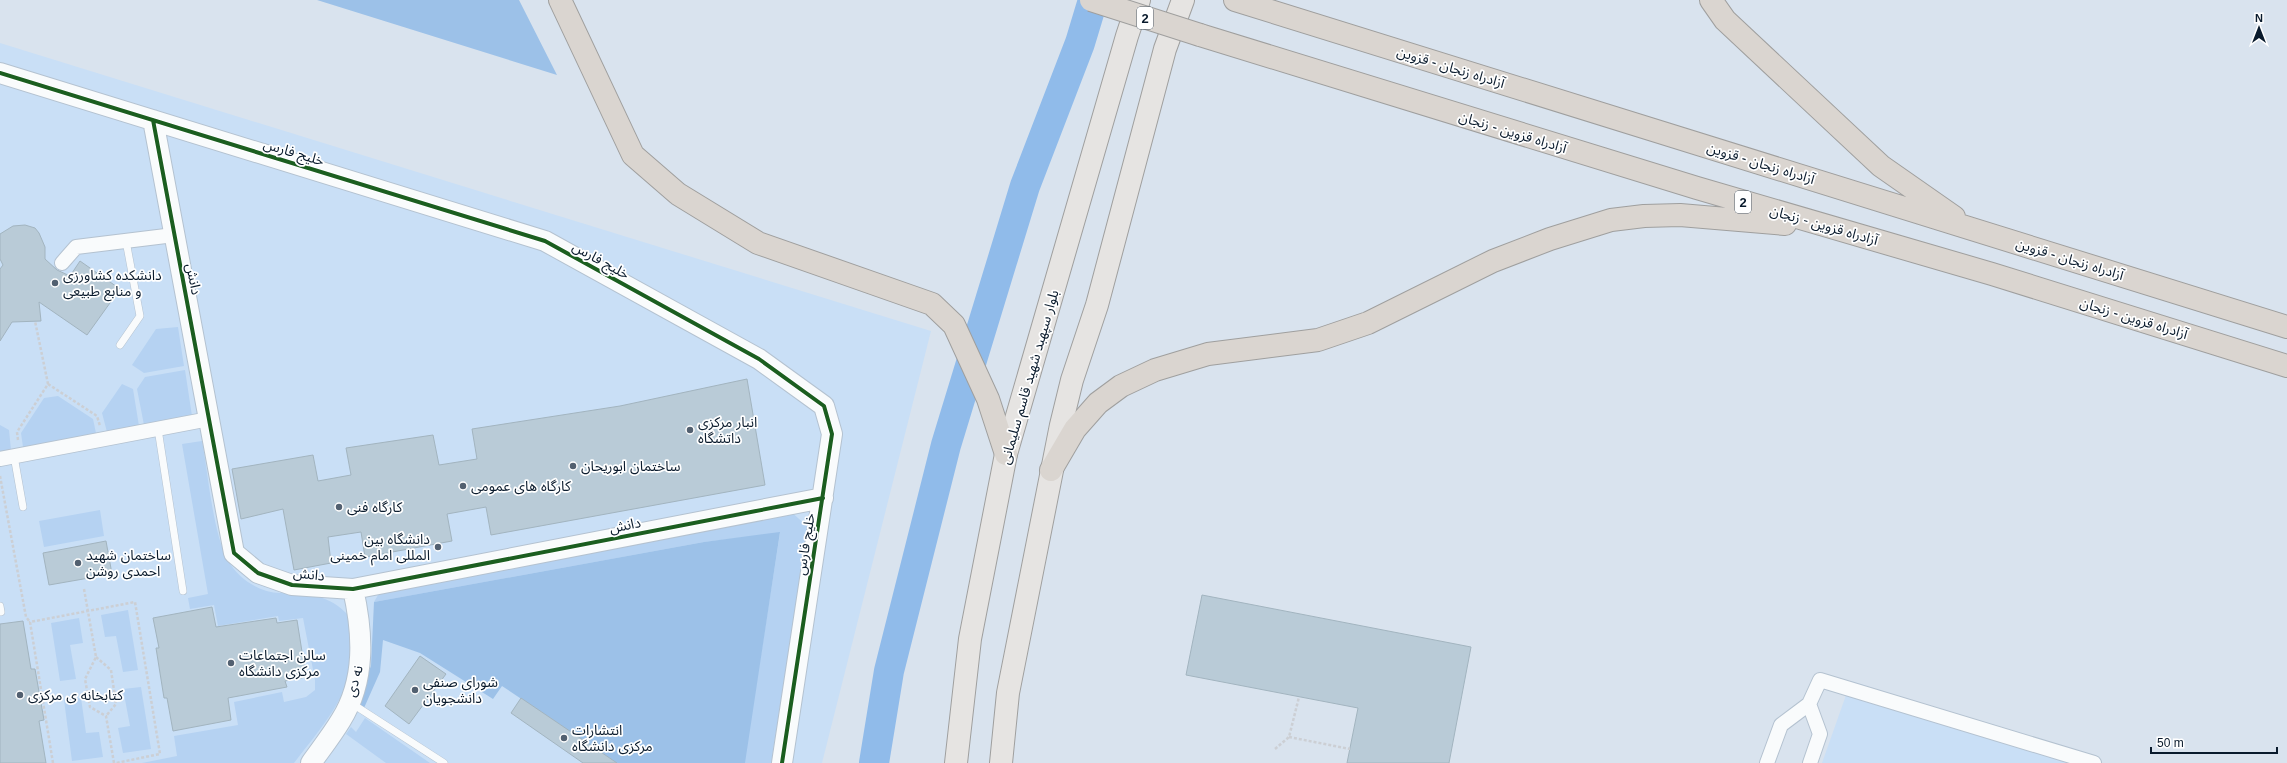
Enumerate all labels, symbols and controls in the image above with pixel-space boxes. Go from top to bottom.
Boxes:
road number: 2 [1137,7,1153,29]
north arrow [2239,8,2279,48]
text: N [2255,12,2263,24]
street label: آزادراه زنجان - قزوین [1395,43,1508,92]
street label: آزادراه قزوین - زنجان [1457,108,1570,157]
street label: خلیج فارس [261,135,326,172]
street label: آزادراه زنجان - قزوین [1705,139,1818,188]
road number: 2 [1735,191,1751,213]
street label: آزادراه قزوین - زنجان [1768,202,1881,249]
street label: آزادراه زنجان - قزوین [2014,235,2127,284]
street label: خلیج فارس [568,238,632,285]
street label: دانش [182,262,205,297]
place label: دانشکده کشاورزی و منابع طبیعی [63,267,162,302]
marker: دانشکده کشاورزی و منابع طبیعی [50,278,60,288]
street label: بلوار سپهبد شهید قاسم سلیمانی [996,288,1065,467]
street label: آزادراه قزوین - زنجان [2078,294,2191,343]
place label: انبار مرکزی داتشگاه [698,414,757,446]
marker: انبار مرکزی داتشگاه [685,425,695,435]
place label: ساختمان ابوریحان [581,458,680,475]
marker: ساختمان ابوریحان [568,461,578,471]
place label: کارگاه های عمومی [471,478,571,495]
marker: کارگاه های عمومی [458,481,468,491]
place label: کارگاه فنی [347,499,402,516]
marker: کارگاه فنی [334,502,344,512]
street label: خلیج فارس [792,512,821,577]
street label: دانش [608,514,643,537]
place label: دانشگاه بین المللی امام خمینی [330,531,430,566]
marker: دانشگاه بین المللی امام خمینی [433,542,443,552]
place label: ساختمان شهید احمدی روشن [86,547,171,580]
marker: ساختمان شهید احمدی روشن [73,558,83,568]
street label: دانش [292,564,326,585]
place label: سالن اجتماعات مرکزی دانشگاه [239,647,326,680]
marker: سالن اجتماعات مرکزی دانشگاه [226,658,236,668]
street label: نه دی [342,663,367,699]
place label: شورای صنفی دانشجویان [423,674,498,707]
marker: شورای صنفی دانشجویان [410,685,420,695]
place label: کتابخانه ی مرکزی [28,687,123,704]
marker: کتابخانه ی مرکزی [15,690,25,700]
place label: انتشارات مرکزی دانشگاه [572,722,653,755]
scale bar [2151,729,2277,755]
marker: انتشارات مرکزی دانشگاه [559,733,569,743]
text: 50 m [2157,736,2184,750]

